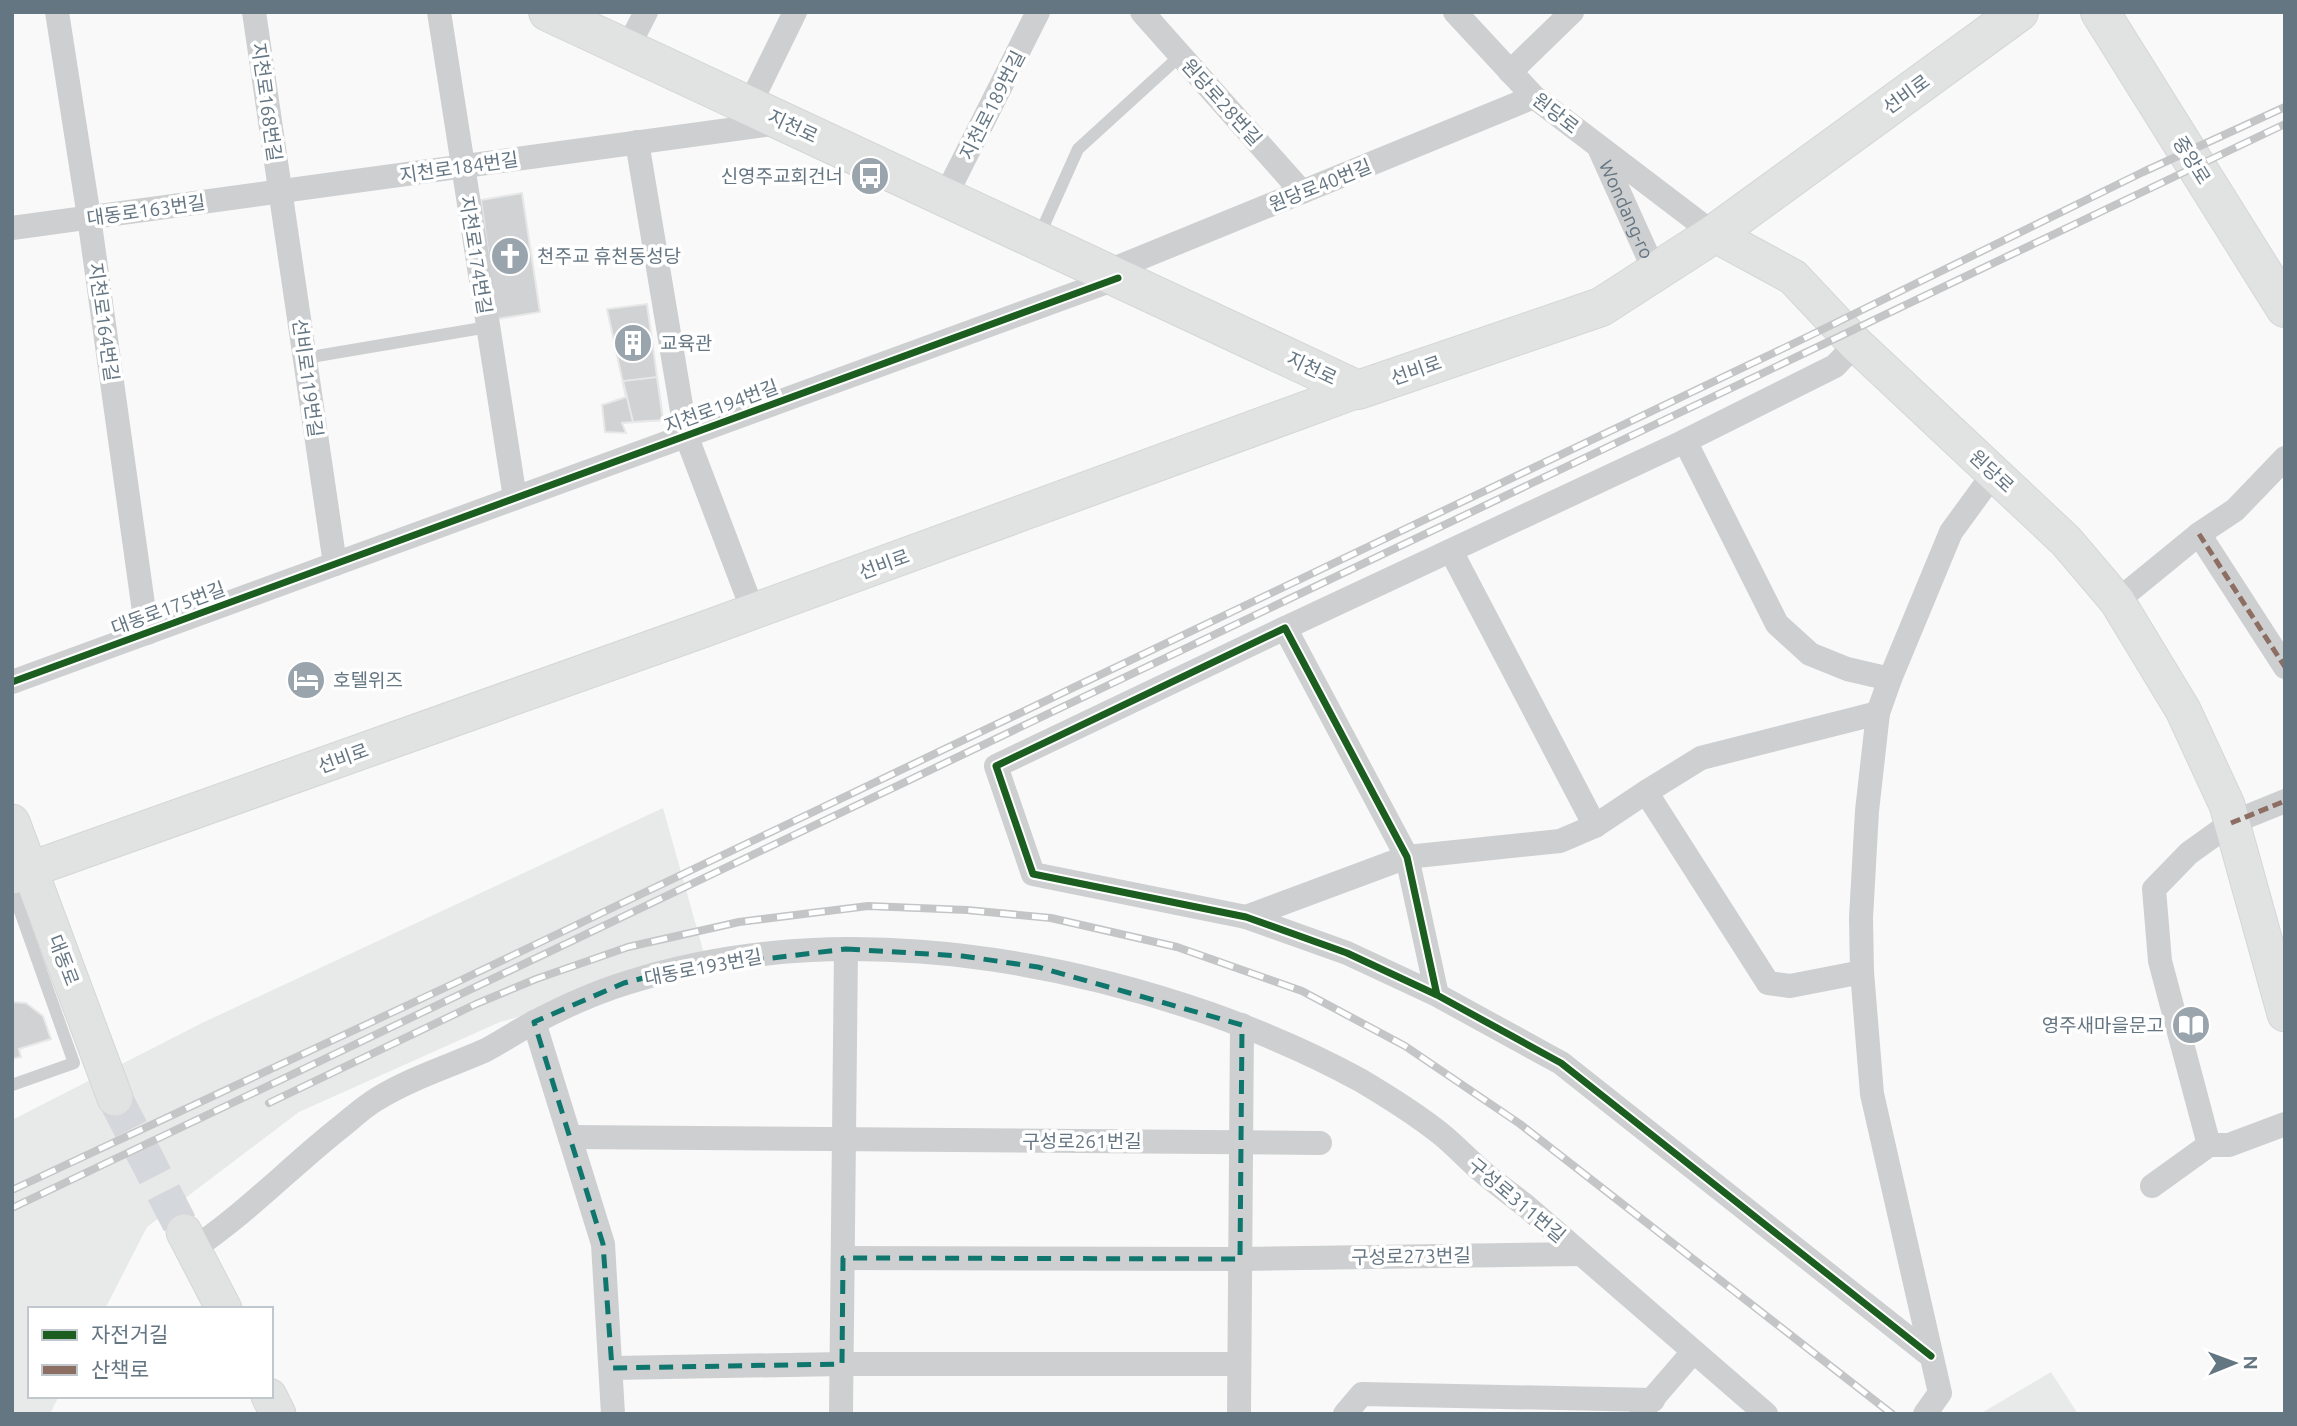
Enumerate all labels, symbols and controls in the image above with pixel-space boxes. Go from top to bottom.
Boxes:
street label: 지천로168번길 [248,41,286,163]
street label: 지천로189번길 [955,47,1029,163]
street label: 원당로28번길 [1177,54,1267,150]
street label: 선비로 [1878,70,1934,118]
street label: 원당로 [1529,88,1583,138]
street label: 지천로 [765,105,821,147]
street label: 중앙로 [2169,132,2215,188]
street label: 지천로184번길 [398,148,520,186]
street label: 원당로40번길 [1265,154,1375,216]
bus stop icon: 신영주교회건너 [849,155,891,197]
street label: Wondang-ro [1595,157,1658,262]
place label: 신영주교회건너 [721,165,843,187]
street label: 대동로163번길 [85,191,207,229]
street label: 지천로174번길 [456,194,496,316]
church icon: 천주교 휴천동성당 [489,235,531,277]
place label: 천주교 휴천동성당 [537,245,681,267]
street label: 지천로164번길 [85,261,123,383]
street label: 선비로119번길 [289,317,327,439]
building icon: 교육관 [612,322,654,364]
place label: 교육관 [660,332,712,354]
street label: 지천로 [1284,347,1340,389]
street label: 선비로 [1388,351,1444,389]
street label: 지천로194번길 [661,375,781,437]
street label: 원당로 [1965,445,2019,497]
street label: 선비로 [856,545,912,583]
street label: 대동로175번길 [108,577,228,639]
hotel icon: 호텔위즈 [285,659,327,701]
place label: 호텔위즈 [333,669,403,691]
street label: 선비로 [315,739,371,777]
street label: 대동로 [44,932,84,988]
street label: 대동로193번길 [642,945,764,989]
library icon: 영주새마을문고 [2170,1004,2212,1046]
place label: 영주새마을문고 [2042,1014,2164,1036]
street label: 구성로261번길 [1022,1130,1142,1152]
street label: 구성로311번길 [1464,1153,1570,1247]
street label: 구성로273번길 [1351,1244,1471,1268]
legend [28,1307,273,1398]
text: 자전거길 [91,1322,168,1346]
north arrow [2199,1328,2269,1398]
text: N [2240,1355,2262,1370]
text: 산책로 [91,1357,149,1381]

